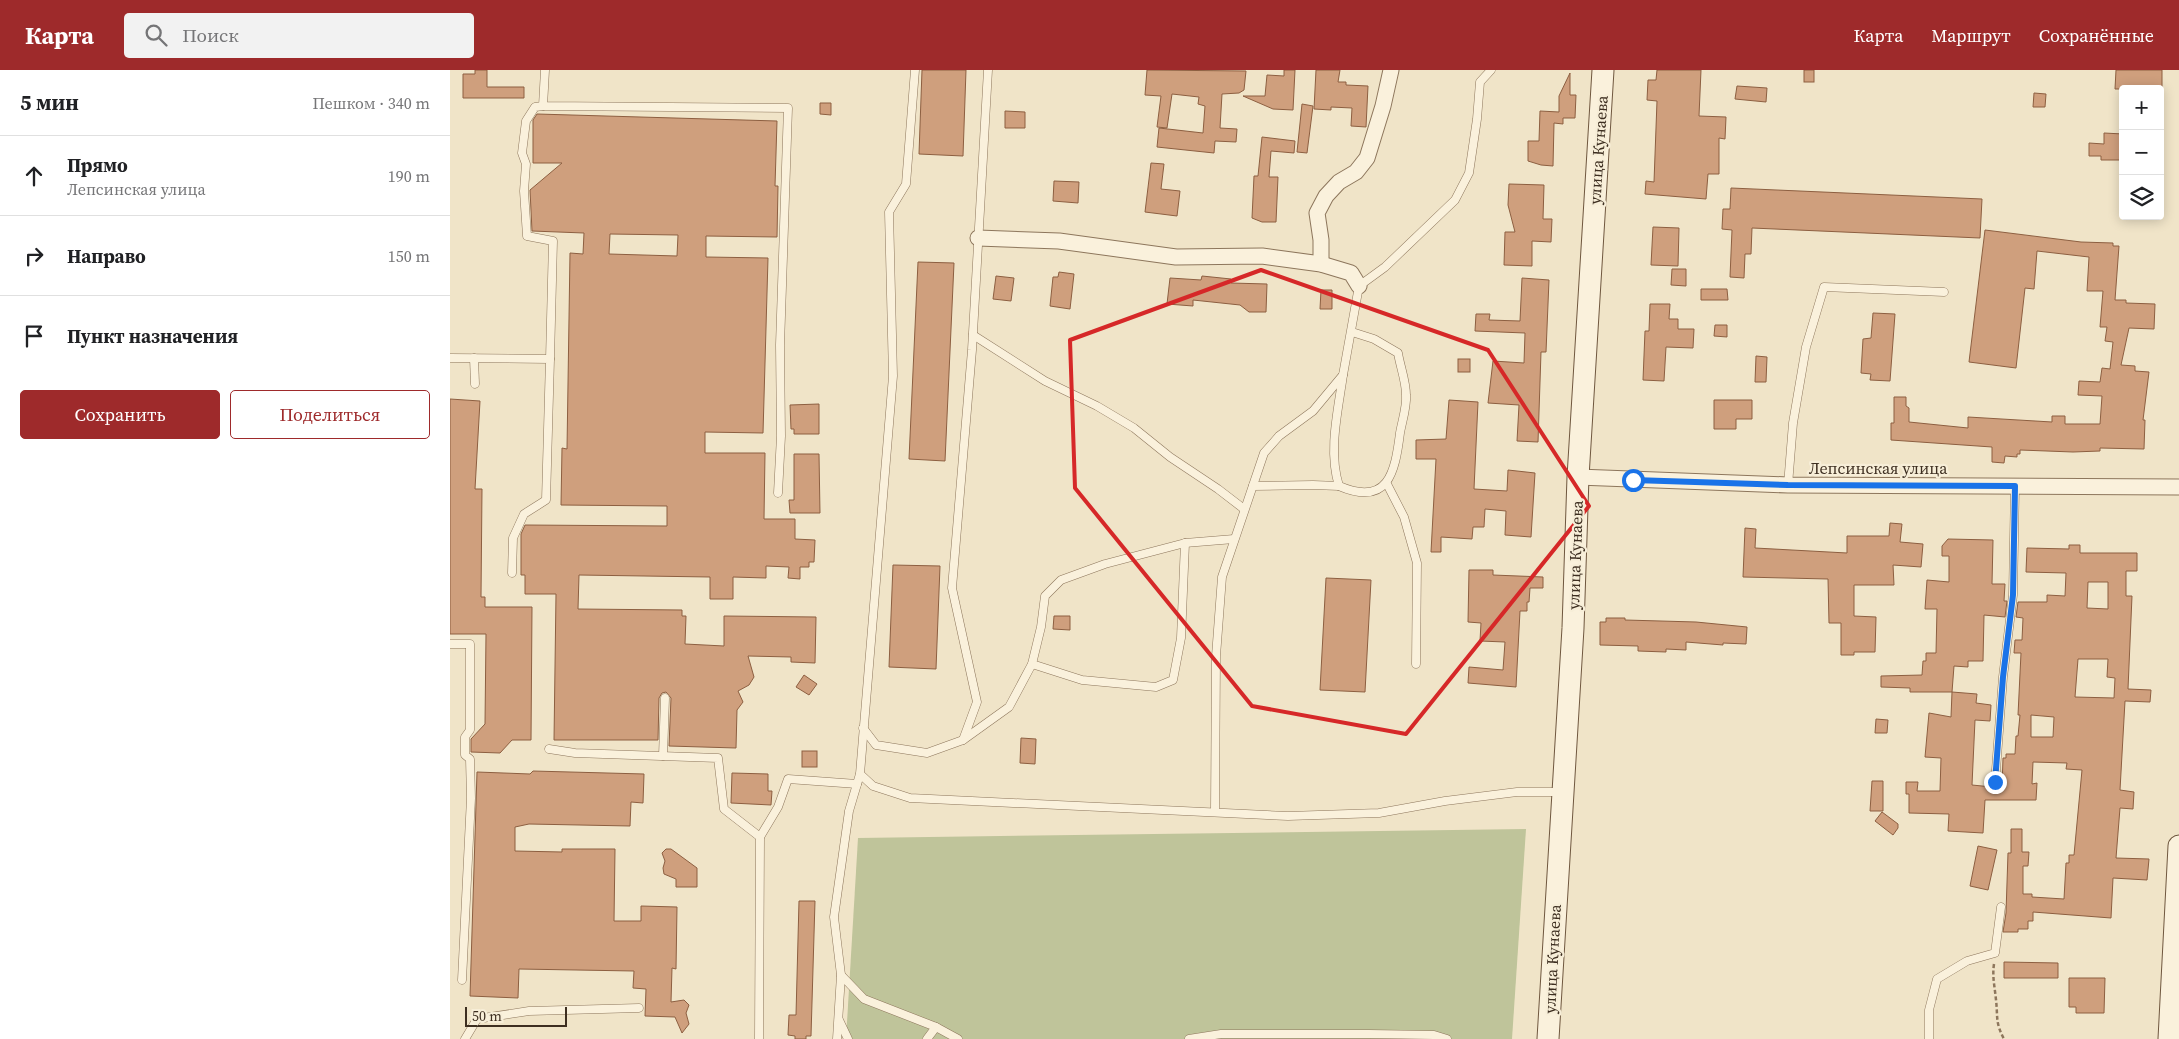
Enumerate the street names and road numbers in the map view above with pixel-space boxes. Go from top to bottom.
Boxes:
street label: улица Кунаева [1583,94,1613,205]
street label: Лепсинская улица [1809,457,1948,479]
street label: улица Кунаева [1562,499,1588,610]
street label: улица Кунаева [1538,903,1566,1014]

